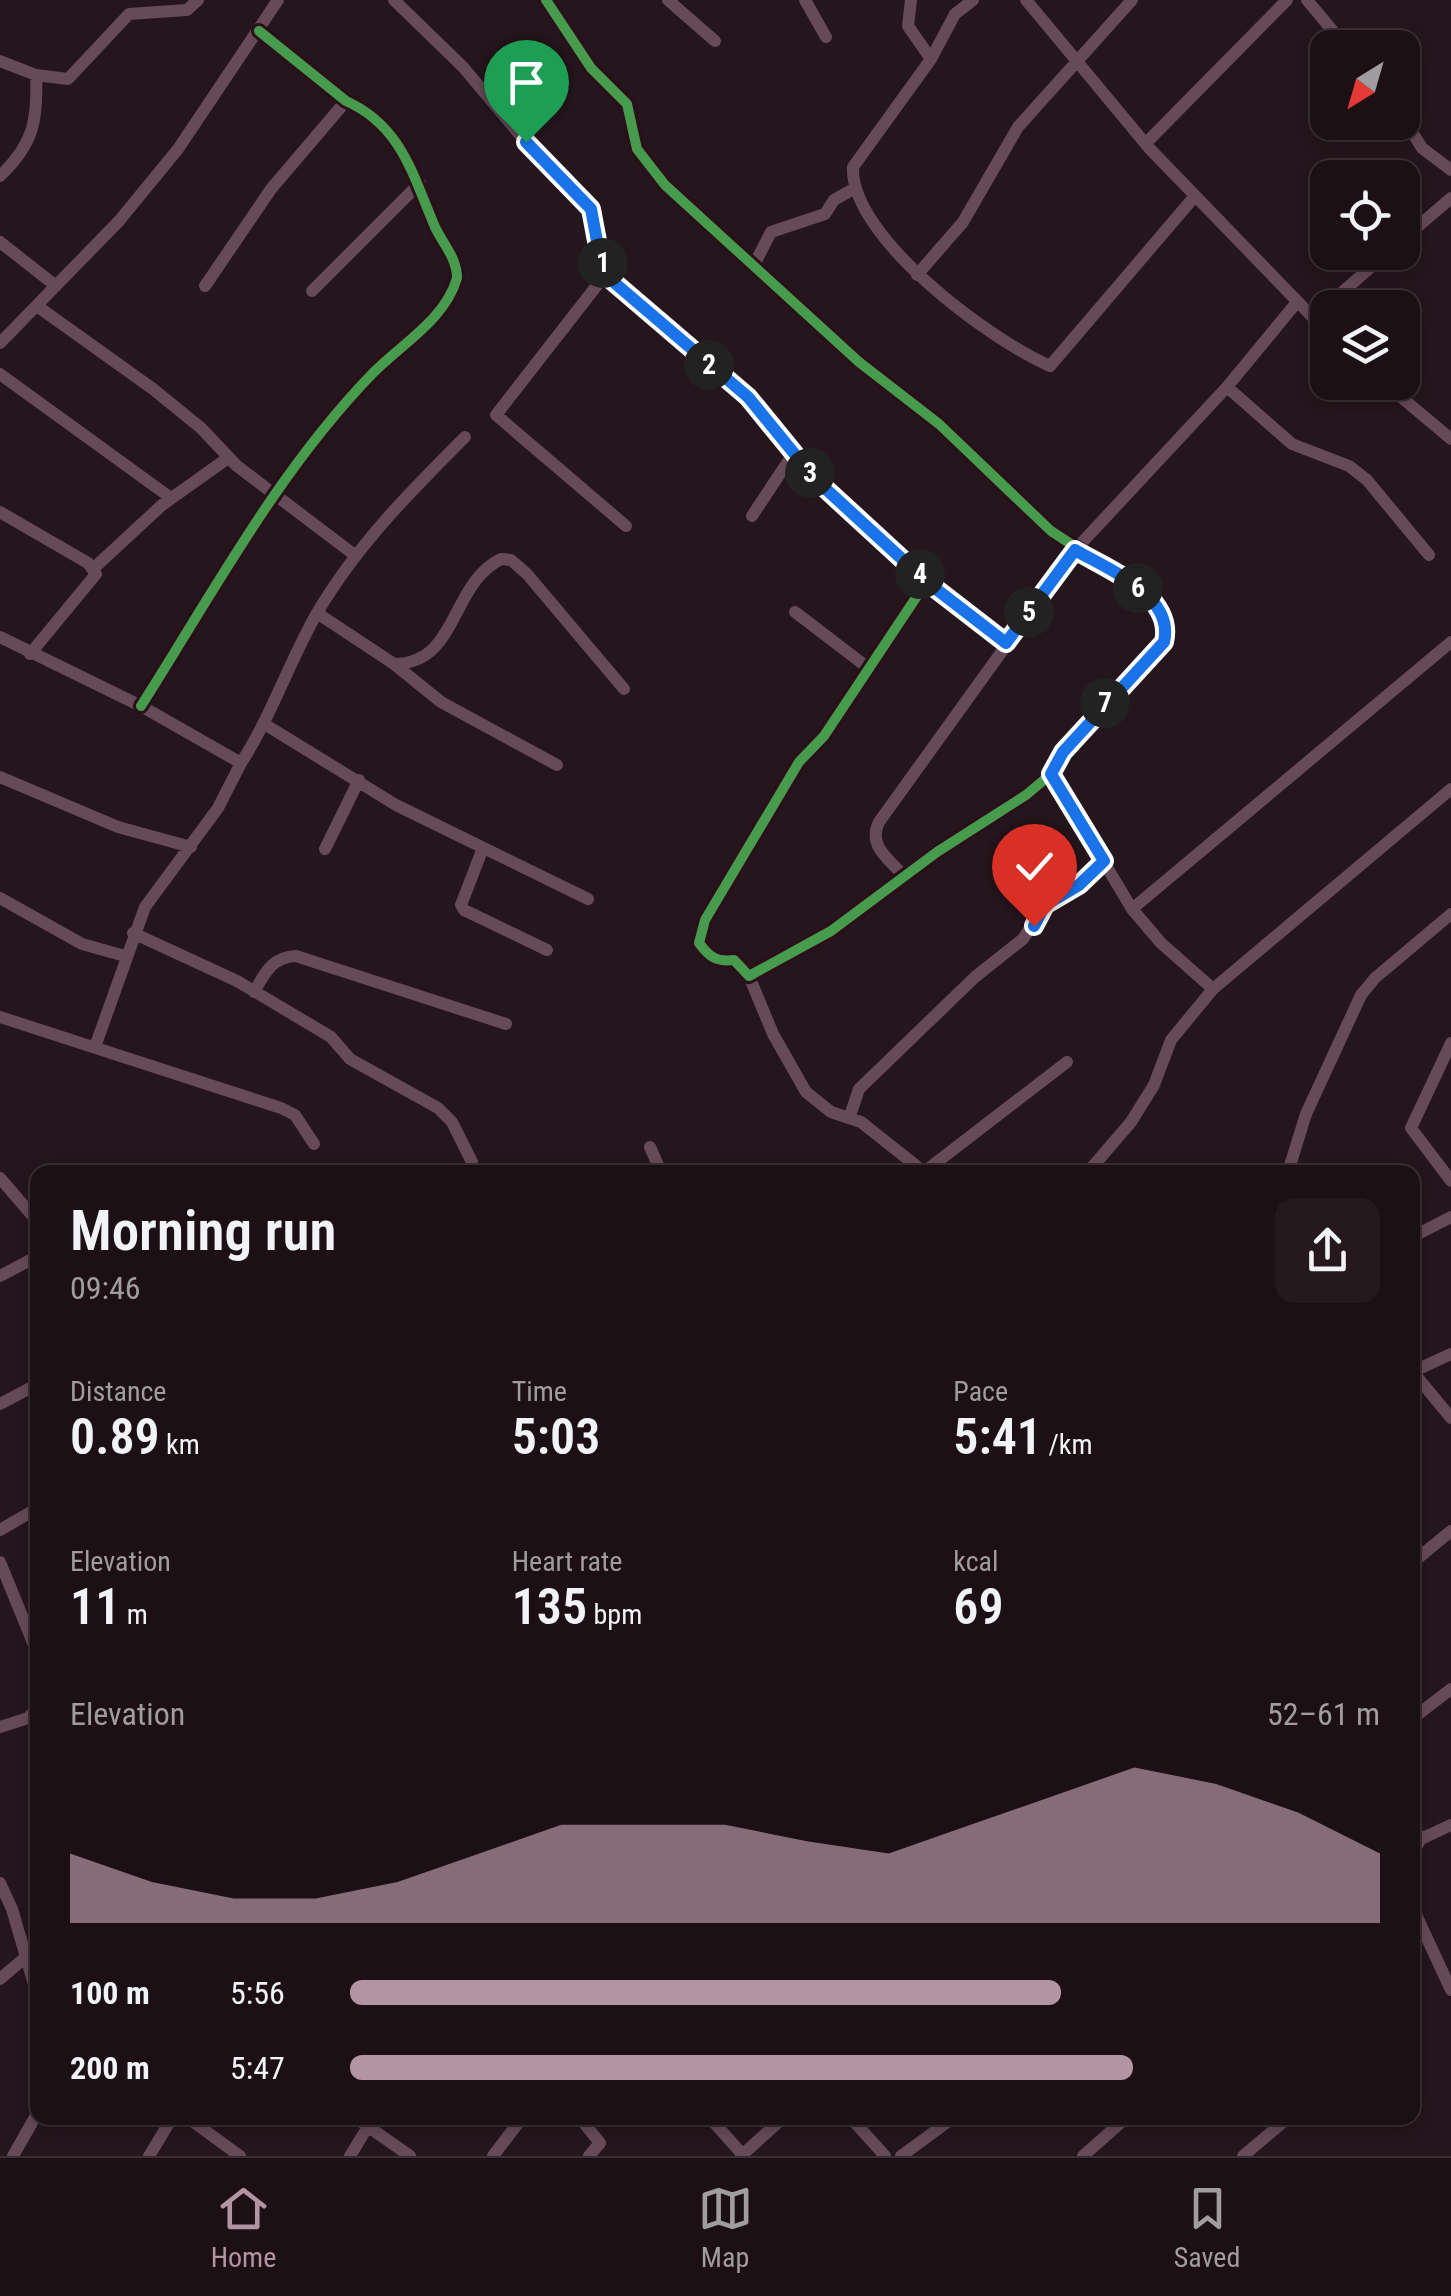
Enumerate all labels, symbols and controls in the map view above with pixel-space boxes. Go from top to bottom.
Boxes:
north arrow [1310,30,1420,140]
map controls [1310,30,1420,400]
pin [484,40,569,143]
icon: arrive [499,55,554,110]
button: locate [1310,160,1420,270]
pin: 1 [578,238,628,288]
text: 1 [596,246,610,279]
button: layers [1310,290,1420,400]
pin: 2 [684,340,734,390]
text: 2 [702,348,716,381]
pin: 3 [785,448,835,498]
text: 3 [803,456,817,489]
pin: 4 [895,549,945,599]
text: 4 [913,557,927,590]
pin: 6 [1113,563,1163,613]
text: 6 [1131,571,1145,604]
pin: 5 [1004,587,1054,637]
text: 5 [1022,595,1036,628]
pin: 7 [1080,678,1130,728]
text: 7 [1098,686,1112,719]
pin [992,824,1077,927]
icon: check [1007,839,1062,894]
button: share [1275,1198,1380,1303]
text: Morning run [70,1199,336,1263]
text: 09:46 [70,1269,141,1307]
text: Distance [70,1375,167,1408]
text: Time [512,1375,567,1408]
text: Pace [953,1375,1008,1408]
text: 0.89 [70,1408,160,1466]
text: 5:03 [512,1408,600,1466]
text: 5:41 [953,1408,1042,1466]
text: km [160,1428,200,1461]
text: /km [1042,1428,1093,1461]
text: Elevation [70,1545,171,1578]
text: Heart rate [512,1545,622,1578]
text: kcal [953,1545,998,1578]
text: 11 [70,1578,120,1636]
text: 135 [512,1578,587,1636]
text: 69 [953,1578,1004,1636]
text: m [120,1598,148,1631]
text: bpm [587,1598,642,1631]
text: Elevation [70,1695,185,1733]
text: 52–61 m [1267,1695,1380,1733]
text: 100 m [70,1974,150,2012]
text: 5:56 [230,1974,285,2012]
text: 200 m [70,2049,150,2087]
text: 5:47 [230,2049,285,2087]
tab: Home [211,2181,276,2274]
tab: Map [698,2181,753,2274]
tab: Saved [1174,2181,1240,2274]

